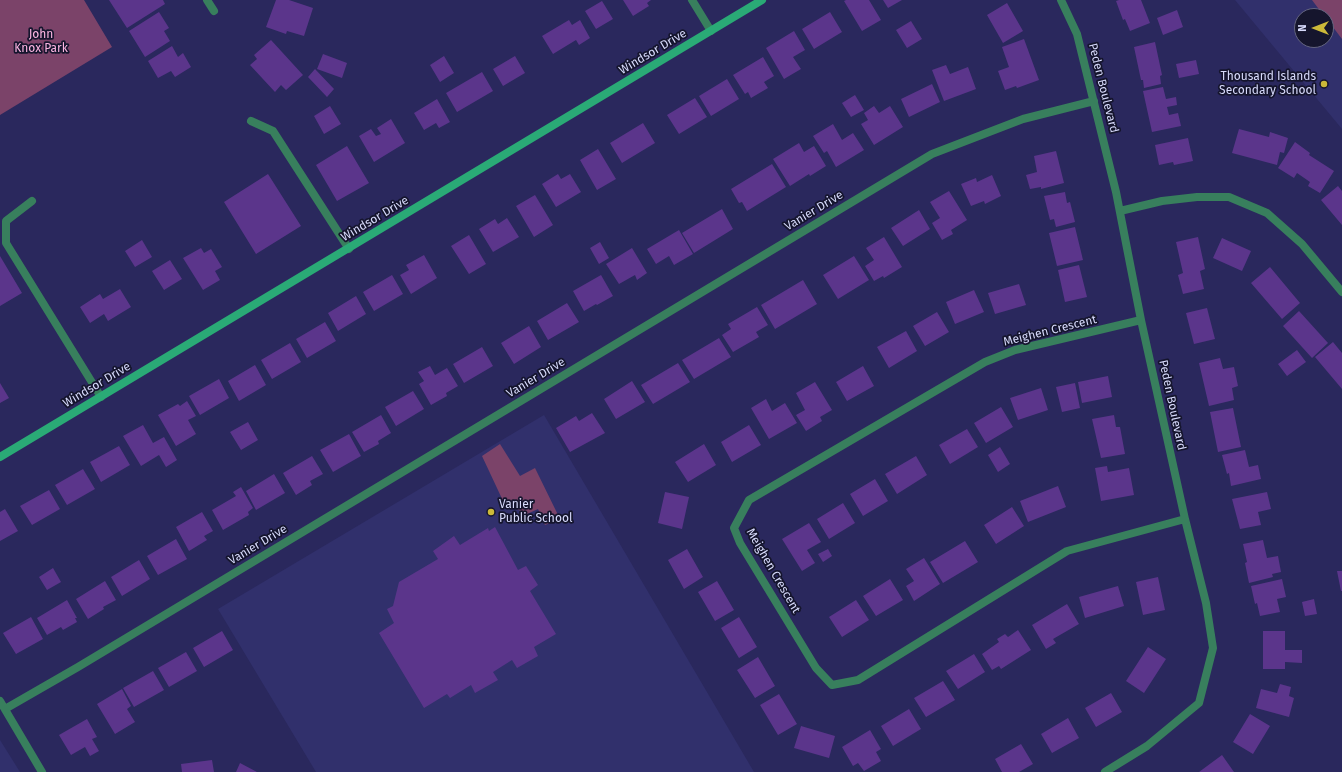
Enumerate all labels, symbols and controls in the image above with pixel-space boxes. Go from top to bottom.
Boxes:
north arrow [1294,8,1334,48]
text: N [1296,24,1309,32]
street label: Windsor Drive [617,26,689,78]
park label: John Knox Park [14,28,68,56]
street label: Peden Boulevard [1085,42,1121,134]
place label: Thousand Islands Secondary School [1219,70,1316,98]
marker: Thousand Islands Secondary School [1319,79,1329,89]
street label: Vanier Drive [782,188,846,234]
street label: Windsor Drive [339,193,411,245]
street label: Meighen Crescent [1002,312,1098,350]
street label: Vanier Drive [504,355,568,401]
street label: Windsor Drive [61,359,133,411]
street label: Peden Boulevard [1155,359,1189,451]
place label: Vanier Public School [499,498,572,526]
marker: Vanier Public School [486,507,496,517]
street label: Vanier Drive [226,522,290,568]
street label: Meighen Crescent [743,526,803,616]

